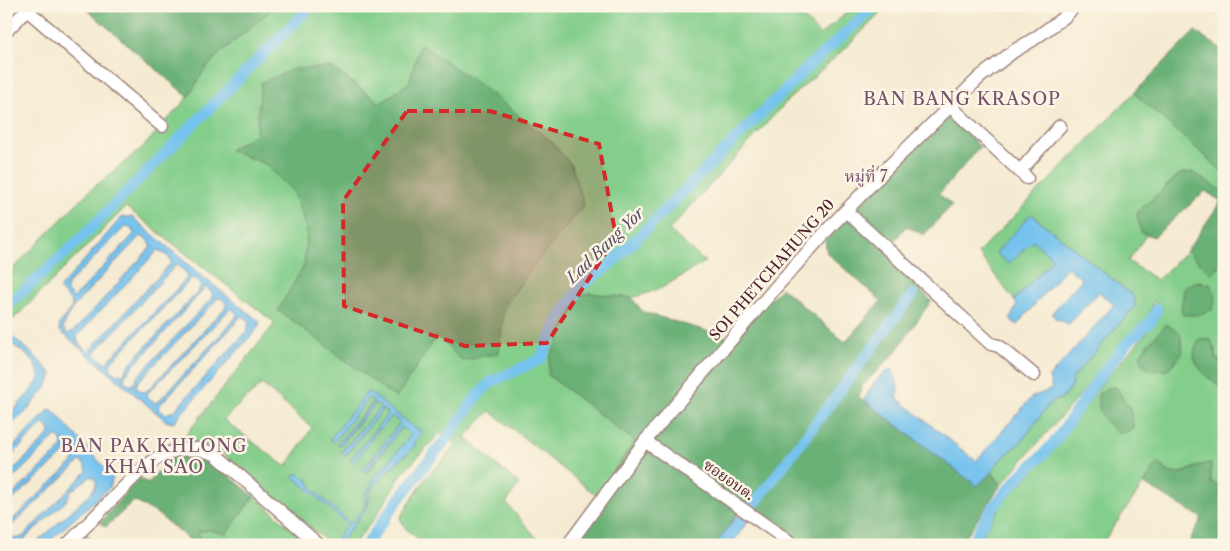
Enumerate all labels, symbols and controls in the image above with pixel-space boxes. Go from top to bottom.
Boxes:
district label: BAN BANG KRASOP [863,88,1061,110]
district label: หมู่ที่ 7 [844,165,888,187]
street label: SOI PHETCHAHUNG 20 [705,195,838,344]
water label: Lad Bang Yor [560,202,649,289]
district label: BAN PAK KHLONG KHAI SAO [61,435,247,478]
street label: ซอยอบต. [700,455,759,504]

